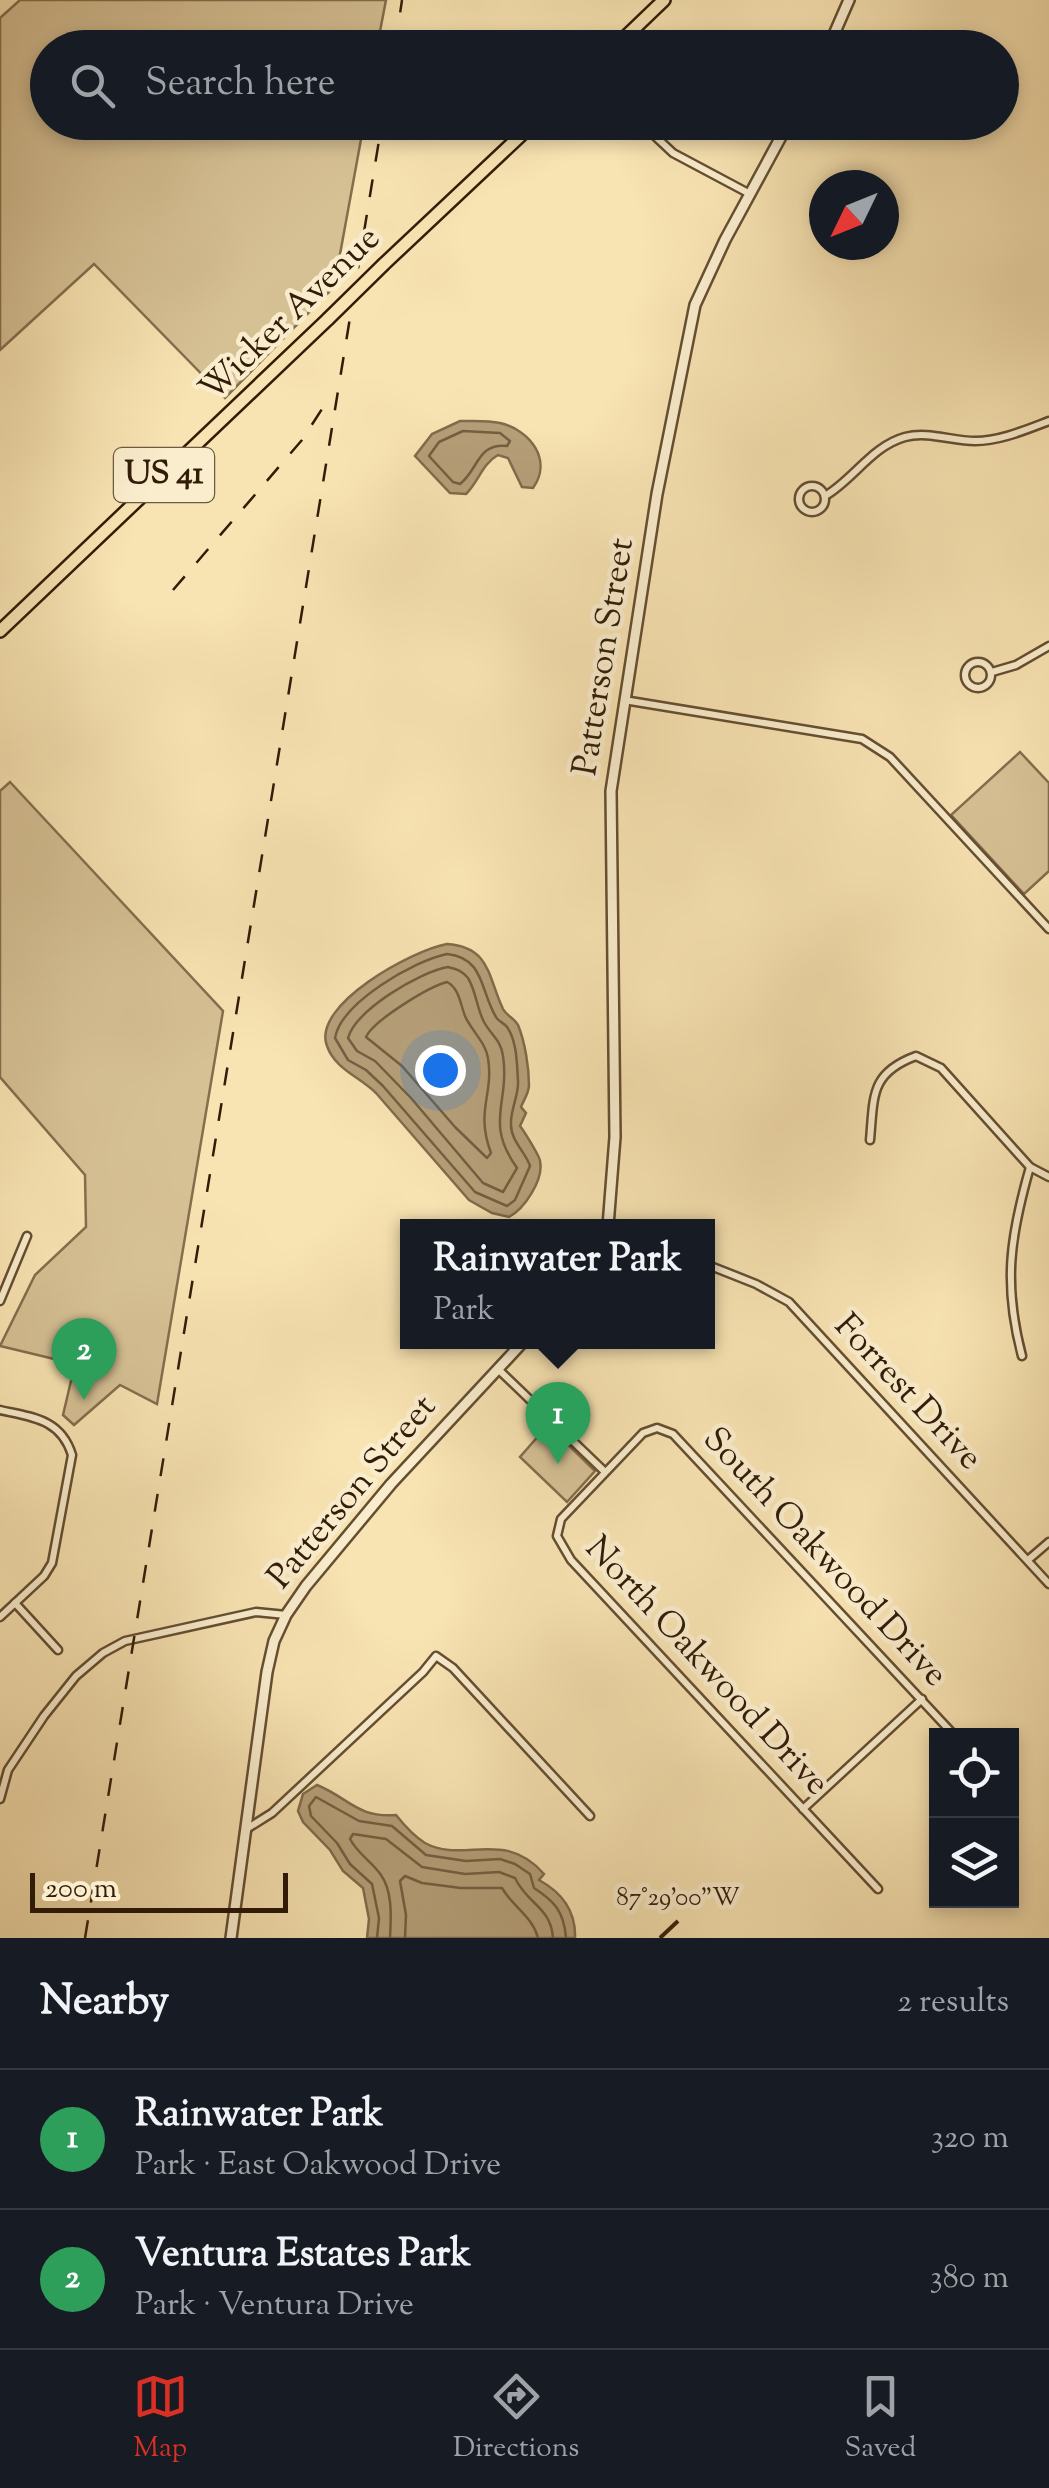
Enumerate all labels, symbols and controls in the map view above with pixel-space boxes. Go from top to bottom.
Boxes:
search box [30,30,1019,140]
icon: search [65,58,120,113]
text: Search here [145,58,336,112]
north arrow [809,170,899,260]
street label: Wicker Avenue [189,215,393,415]
road number: US 41 [114,448,214,502]
street label: Patterson Street [561,535,649,779]
your location [415,1045,466,1096]
popup [400,1219,715,1349]
text: Rainwater Park [433,1234,682,1288]
text: Park [433,1288,495,1334]
street label: Forrest Drive [821,1303,993,1483]
pin: 2 [52,1318,116,1400]
pin: 1 [526,1382,590,1464]
street label: Patterson Street [256,1385,450,1601]
street label: South Oakwood Drive [690,1416,958,1700]
street label: North Oakwood Drive [572,1526,840,1808]
map controls [929,1728,1019,1908]
button: locate [929,1728,1019,1818]
button: layers [929,1818,1019,1908]
scale bar [30,1868,288,1912]
text: 200 m [45,1870,117,1910]
text: 87°29'00"W [616,1881,740,1917]
text: Nearby [40,1973,169,2033]
text: 2 results [897,1980,1009,2026]
text: Rainwater Park [135,2089,383,2143]
text: 1 [67,2116,78,2162]
text: 320 m [931,2116,1009,2162]
text: Park · East Oakwood Drive [135,2143,501,2189]
text: Ventura Estates Park [135,2229,471,2283]
text: 2 [65,2256,80,2302]
text: 380 m [930,2256,1009,2302]
text: Park · Ventura Drive [135,2283,414,2329]
tab: Map [133,2369,188,2469]
tab: Directions [453,2369,579,2469]
tab: Saved [844,2369,916,2469]

